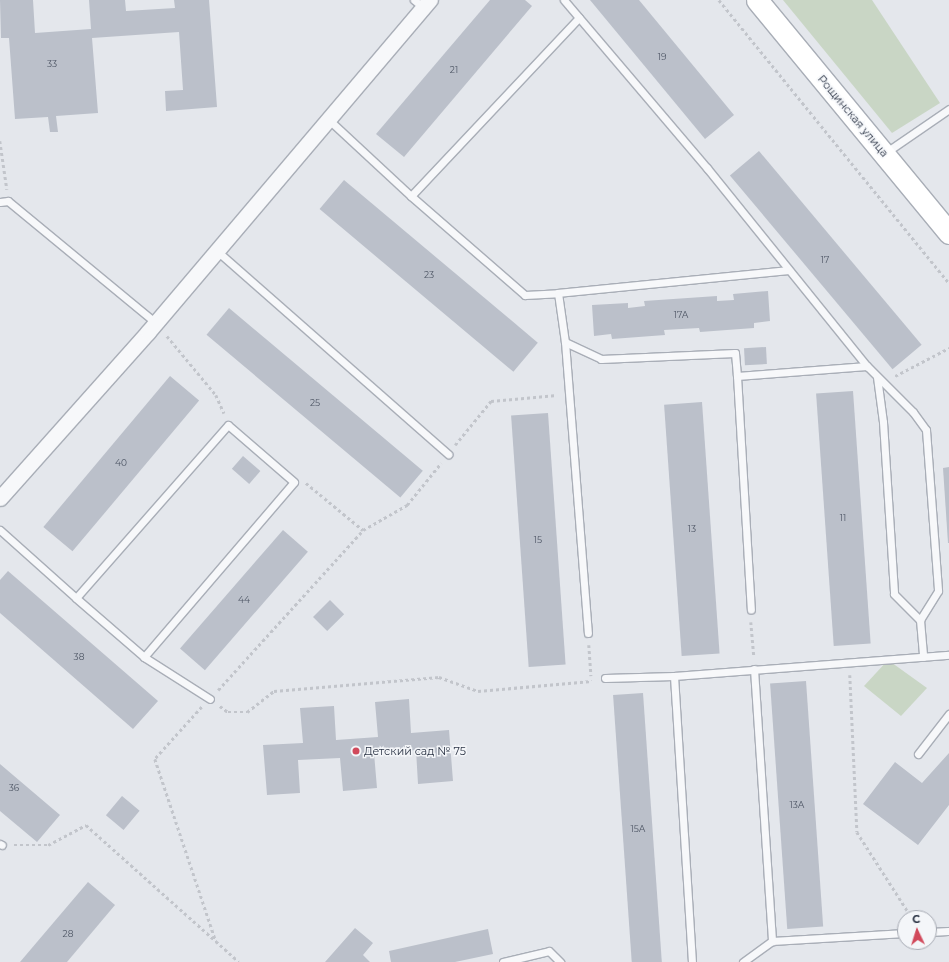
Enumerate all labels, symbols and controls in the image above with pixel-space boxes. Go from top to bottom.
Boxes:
house number: 19 [658,52,666,62]
house number: 33 [47,59,57,69]
house number: 21 [450,65,458,75]
street label: Рощинская улица [815,72,891,160]
house number: 17 [821,255,829,265]
house number: 23 [424,270,434,280]
house number: 17А [674,310,688,320]
house number: 25 [310,398,320,408]
house number: 40 [115,458,127,468]
house number: 11 [840,513,846,523]
house number: 13 [688,524,696,534]
house number: 15 [534,535,542,545]
house number: 44 [238,595,250,605]
house number: 38 [74,652,84,662]
place label: Детский сад № 75 [364,744,466,758]
marker: Детский сад № 75 [351,746,361,756]
house number: 36 [9,783,19,793]
house number: 13А [789,800,805,810]
house number: 15А [630,824,646,834]
north arrow [897,910,937,950]
text: С [912,912,921,926]
house number: 28 [63,929,73,939]

